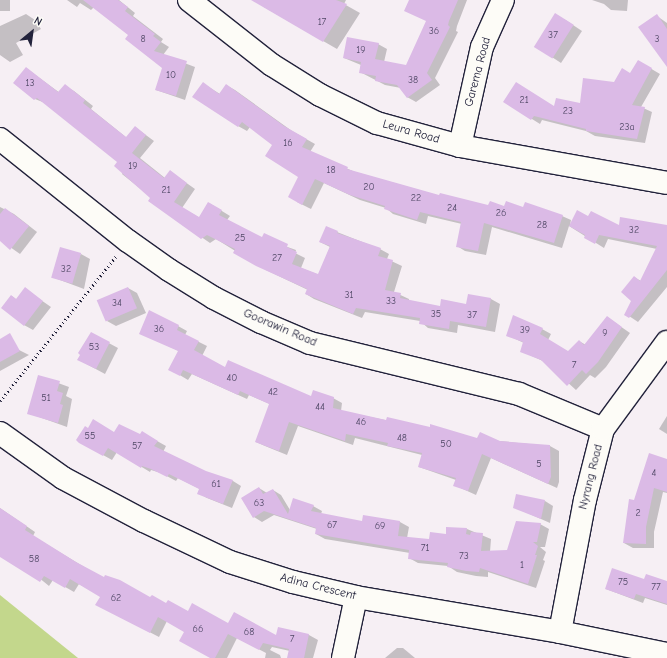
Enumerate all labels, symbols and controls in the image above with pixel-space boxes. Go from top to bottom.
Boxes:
north arrow [12,12,52,52]
text: N [32,14,44,28]
house number: 17 [318,17,326,29]
house number: 36 [429,26,439,38]
house number: 37 [548,30,558,42]
house number: 8 [140,34,146,46]
house number: 3 [654,34,660,46]
street label: Garema Road [462,36,494,108]
house number: 19 [356,45,366,57]
house number: 10 [166,70,176,82]
house number: 38 [408,75,418,87]
house number: 13 [25,78,35,90]
house number: 21 [519,95,529,107]
house number: 23 [563,106,573,118]
street label: Leura Road [381,117,441,147]
house number: 23a [619,122,635,134]
house number: 16 [283,138,293,150]
house number: 19 [128,161,138,173]
house number: 18 [326,165,336,177]
house number: 20 [363,182,375,194]
house number: 21 [161,185,171,197]
house number: 22 [411,193,421,205]
house number: 24 [447,203,457,215]
house number: 26 [496,208,506,220]
house number: 28 [537,220,547,232]
house number: 32 [629,225,639,237]
house number: 25 [235,233,245,245]
house number: 27 [272,253,282,265]
house number: 32 [61,264,71,276]
house number: 31 [344,290,354,302]
house number: 33 [386,296,396,308]
house number: 34 [112,298,122,310]
street label: Goorawin Road [241,306,319,350]
house number: 35 [431,309,441,321]
house number: 37 [467,310,477,322]
house number: 36 [154,324,164,336]
house number: 39 [520,325,530,337]
house number: 9 [602,328,608,340]
house number: 53 [89,342,99,354]
house number: 7 [572,360,576,372]
house number: 40 [227,373,237,385]
house number: 42 [268,387,278,399]
house number: 51 [41,393,51,405]
house number: 44 [315,402,325,414]
house number: 46 [356,417,366,429]
house number: 55 [85,431,95,443]
house number: 48 [397,433,407,445]
house number: 50 [440,439,452,451]
house number: 57 [132,441,142,453]
street label: Nyrang Road [576,443,606,511]
house number: 5 [536,459,542,471]
house number: 4 [652,468,656,480]
house number: 61 [211,479,221,491]
house number: 63 [254,498,264,510]
house number: 2 [635,508,641,520]
house number: 67 [327,520,337,532]
house number: 69 [375,521,385,533]
house number: 71 [421,543,429,555]
house number: 73 [459,551,469,563]
house number: 58 [29,554,39,566]
house number: 1 [520,560,524,572]
street label: Adina Crescent [279,571,357,603]
house number: 75 [618,577,628,589]
house number: 77 [651,582,661,594]
house number: 62 [111,593,121,605]
house number: 66 [193,624,203,636]
house number: 68 [244,627,254,639]
house number: 7 [290,634,294,646]

